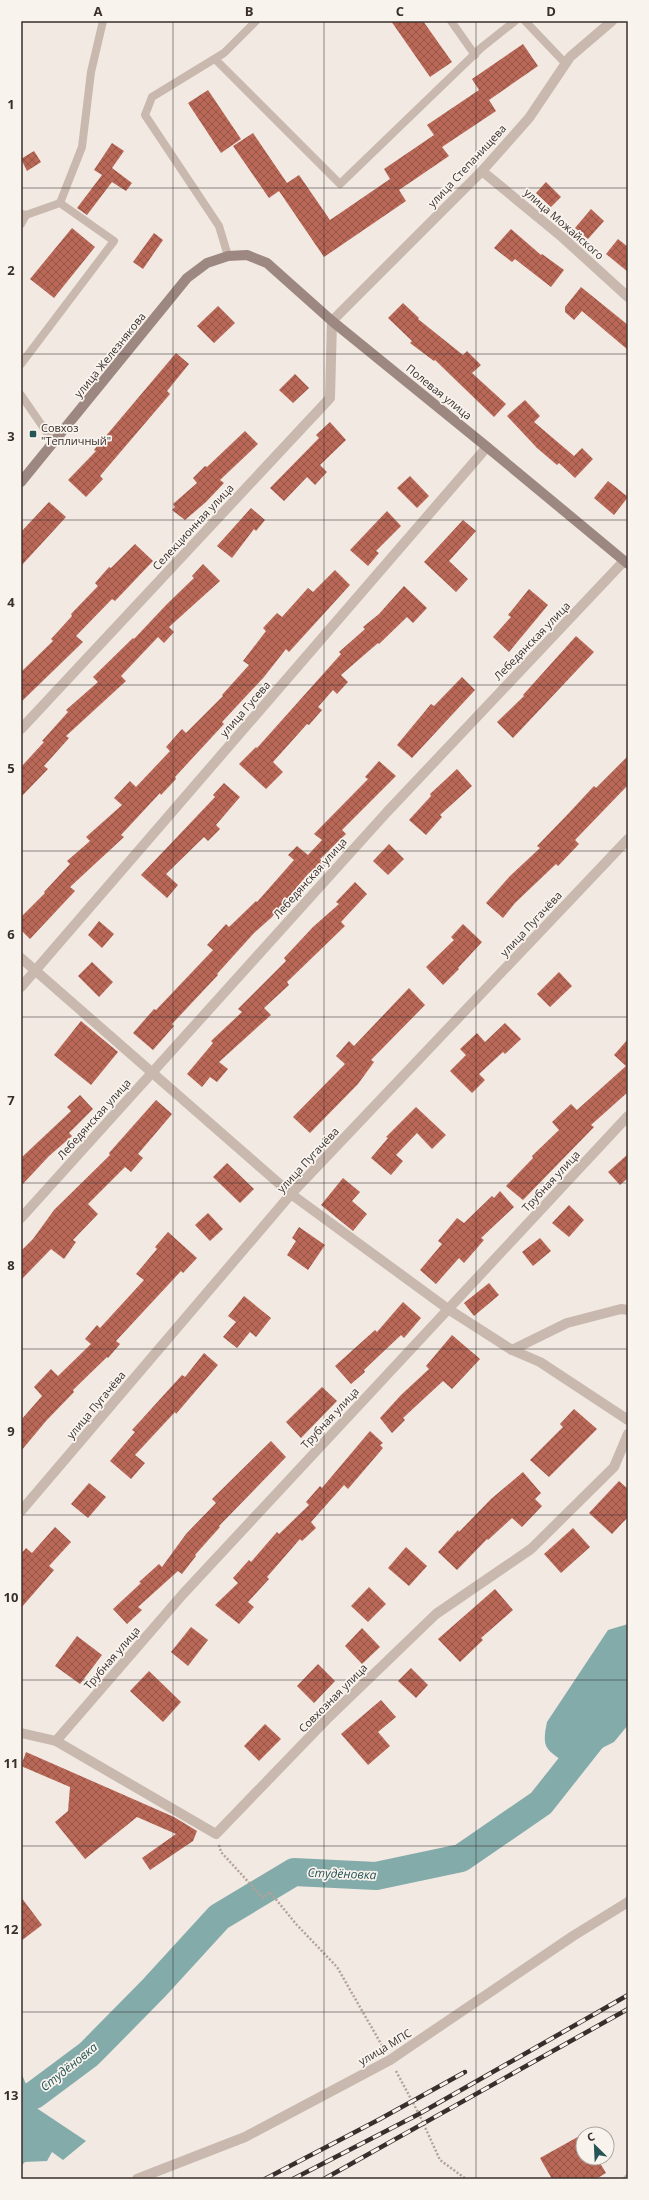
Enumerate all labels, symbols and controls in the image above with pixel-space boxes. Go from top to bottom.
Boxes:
text: A [94,2,103,20]
text: B [245,2,254,20]
text: C [396,2,404,20]
text: D [546,2,556,20]
text: 1 [7,95,15,113]
street label: улица Степанищева [424,121,509,210]
street label: улица Можайского [521,185,608,263]
text: 2 [7,261,15,279]
street label: улица Железнякова [71,309,149,400]
street label: Полевая улица [403,361,475,423]
place label: Совхоз "Тепличный" [41,420,111,448]
text: 3 [7,427,15,445]
marker: Совхоз "Тепличный" [28,429,38,439]
street label: Селекционная улица [149,480,236,573]
text: 4 [7,593,15,611]
street label: Лебедянская улица [490,598,573,683]
street label: улица Гусева [216,677,273,740]
text: 5 [7,759,15,777]
street label: Лебедянская улица [269,834,350,921]
street label: улица Пугачёва [496,888,565,960]
text: 6 [7,925,15,943]
street label: Лебедянская улица [53,1075,134,1162]
text: 7 [7,1091,15,1109]
street label: улица Пугачёва [273,1124,342,1196]
street label: Трубная улица [518,1147,583,1215]
text: 8 [7,1256,15,1274]
street label: улица Пугачёва [63,1368,128,1442]
street label: Трубная улица [297,1384,362,1452]
text: 9 [7,1422,15,1440]
text: 10 [4,1588,18,1606]
street label: Трубная улица [80,1623,143,1692]
street label: Совхозная улица [295,1660,370,1735]
text: 11 [4,1754,18,1772]
water label: Студёновка [307,1864,377,1883]
text: 12 [4,1920,19,1938]
street label: улица МПС [355,2025,414,2068]
water label: Студёновка [37,2038,101,2095]
text: 13 [4,2086,18,2104]
north arrow [575,2126,615,2166]
text: С [584,2128,597,2145]

